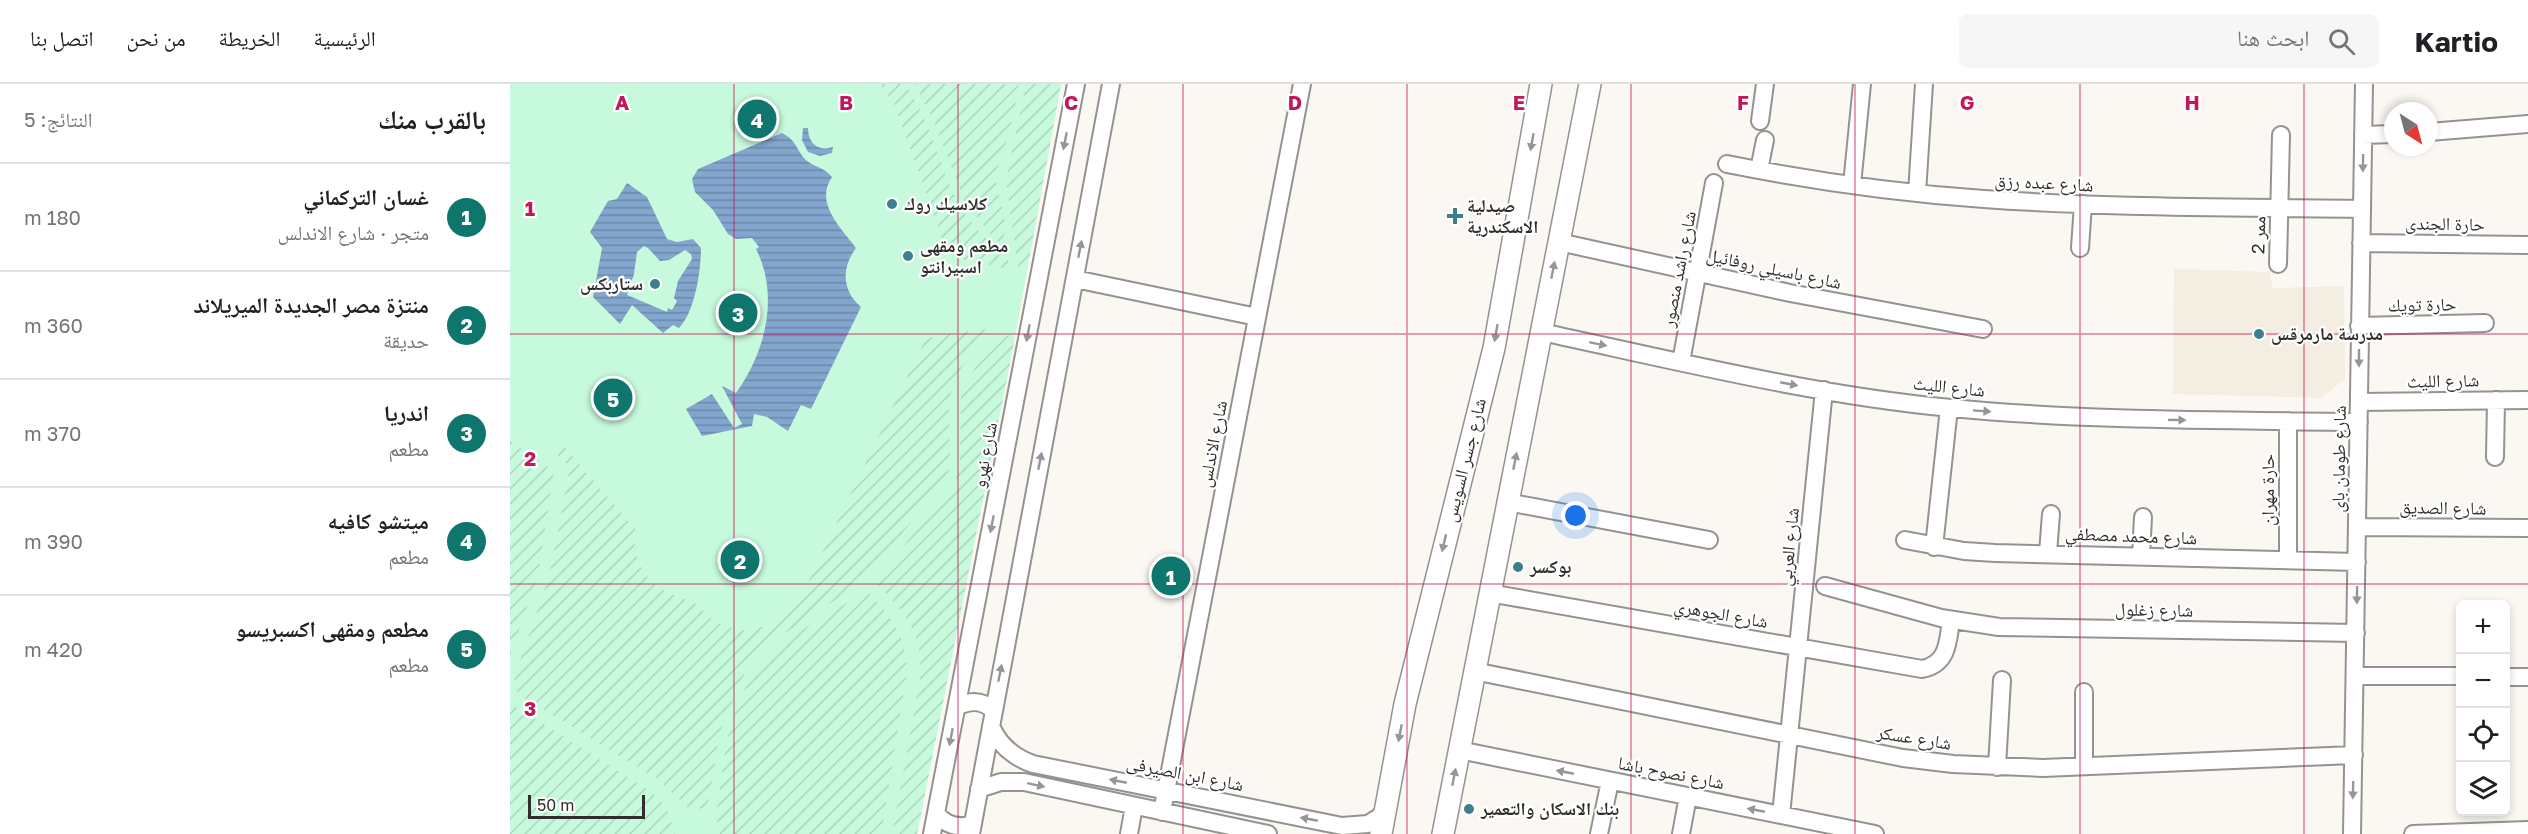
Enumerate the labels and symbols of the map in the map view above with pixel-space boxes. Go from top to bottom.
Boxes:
text: A [615,90,629,114]
text: B [839,90,853,114]
text: C [1064,90,1078,114]
text: D [1288,90,1302,114]
text: E [1513,90,1525,114]
text: F [1737,90,1749,114]
text: G [1960,90,1974,114]
text: H [2184,90,2200,114]
pin: 4 [738,96,776,141]
north arrow [2384,102,2438,156]
one-way arrow [1060,132,1069,151]
one-way arrow [1527,132,1536,151]
one-way arrow [2358,154,2367,173]
street label: شارع عبده رزق [1994,168,2094,197]
place label: كلاسيك روك [904,192,987,214]
place label: صيدلية الاسكندرية [1467,194,1538,237]
text: 1 [525,196,535,220]
marker: كلاسيك روك [885,197,899,211]
marker: صيدلية الاسكندرية [1448,209,1462,223]
street label: شارع راشد منصور [1656,209,1701,330]
street label: حارة الجندى [2405,211,2485,236]
street label: ممر 2 [2246,216,2270,254]
place label: مطعم ومقهى اسبيرانتو [920,234,1008,278]
one-way arrow [1076,239,1085,258]
street label: شارع باسيلي روفائيل [1704,243,1844,298]
marker: مطعم ومقهى اسبيرانتو [901,249,915,263]
one-way arrow [1549,261,1558,280]
place label: ستاربكس [580,272,643,295]
marker: ستاربكس [648,277,662,291]
pin: 3 [718,290,758,336]
street label: حارة تويك [2387,292,2457,316]
place label: مدرسة مارمرقس [2271,322,2383,345]
one-way arrow [1024,324,1033,343]
one-way arrow [1491,324,1500,343]
marker: مدرسة مارمرقس [2252,327,2266,341]
one-way arrow [1589,340,1607,350]
one-way arrow [2354,349,2364,368]
street label: شارع الليث [2407,368,2479,393]
street label: شارع الليث [1912,371,1986,402]
pin: 5 [594,376,632,420]
one-way arrow [1780,380,1799,389]
street label: شارع جسر السويس [1438,396,1491,524]
street label: شارع الاندلس [1193,399,1232,489]
street label: شارع طومان باى [2326,405,2351,513]
one-way arrow [1973,406,1992,415]
one-way arrow [2167,415,2186,424]
street label: شارع نهرو [967,420,1002,490]
text: 2 [524,446,536,470]
one-way arrow [1036,451,1045,470]
one-way arrow [1511,452,1520,471]
street label: حارة مهران [2256,454,2279,526]
street label: شارع الصديق [2399,495,2487,520]
your location [1561,501,1590,530]
street label: شارع العربي [1773,507,1808,588]
one-way arrow [987,515,996,534]
street label: شارع محمد مصطفي [2064,522,2198,553]
one-way arrow [1439,534,1448,553]
pin: 2 [720,538,760,582]
pin: 1 [1152,554,1190,598]
place label: بوكسر [1529,555,1571,578]
marker: بوكسر [1511,560,1525,574]
one-way arrow [2352,586,2362,605]
street label: شارع الجوهري [1672,594,1770,637]
street label: شارع زغلول [2115,597,2193,622]
one-way arrow [996,664,1005,683]
text: 3 [524,696,536,720]
street label: شارع عسكر [1874,720,1953,755]
one-way arrow [1395,724,1404,743]
one-way arrow [946,727,955,746]
street label: شارع ابن الصيرفى [1125,751,1246,796]
street label: شارع نصوح باشا [1616,751,1726,795]
one-way arrow [1556,766,1574,776]
one-way arrow [1450,767,1459,786]
one-way arrow [1108,776,1127,785]
one-way arrow [1027,781,1046,790]
one-way arrow [2348,781,2358,800]
scale bar [528,792,645,820]
place label: بنك الاسكان والتعمير [1480,797,1619,820]
marker: بنك الاسكان والتعمير [1462,802,1476,816]
one-way arrow [1746,805,1765,814]
one-way arrow [1299,814,1318,823]

